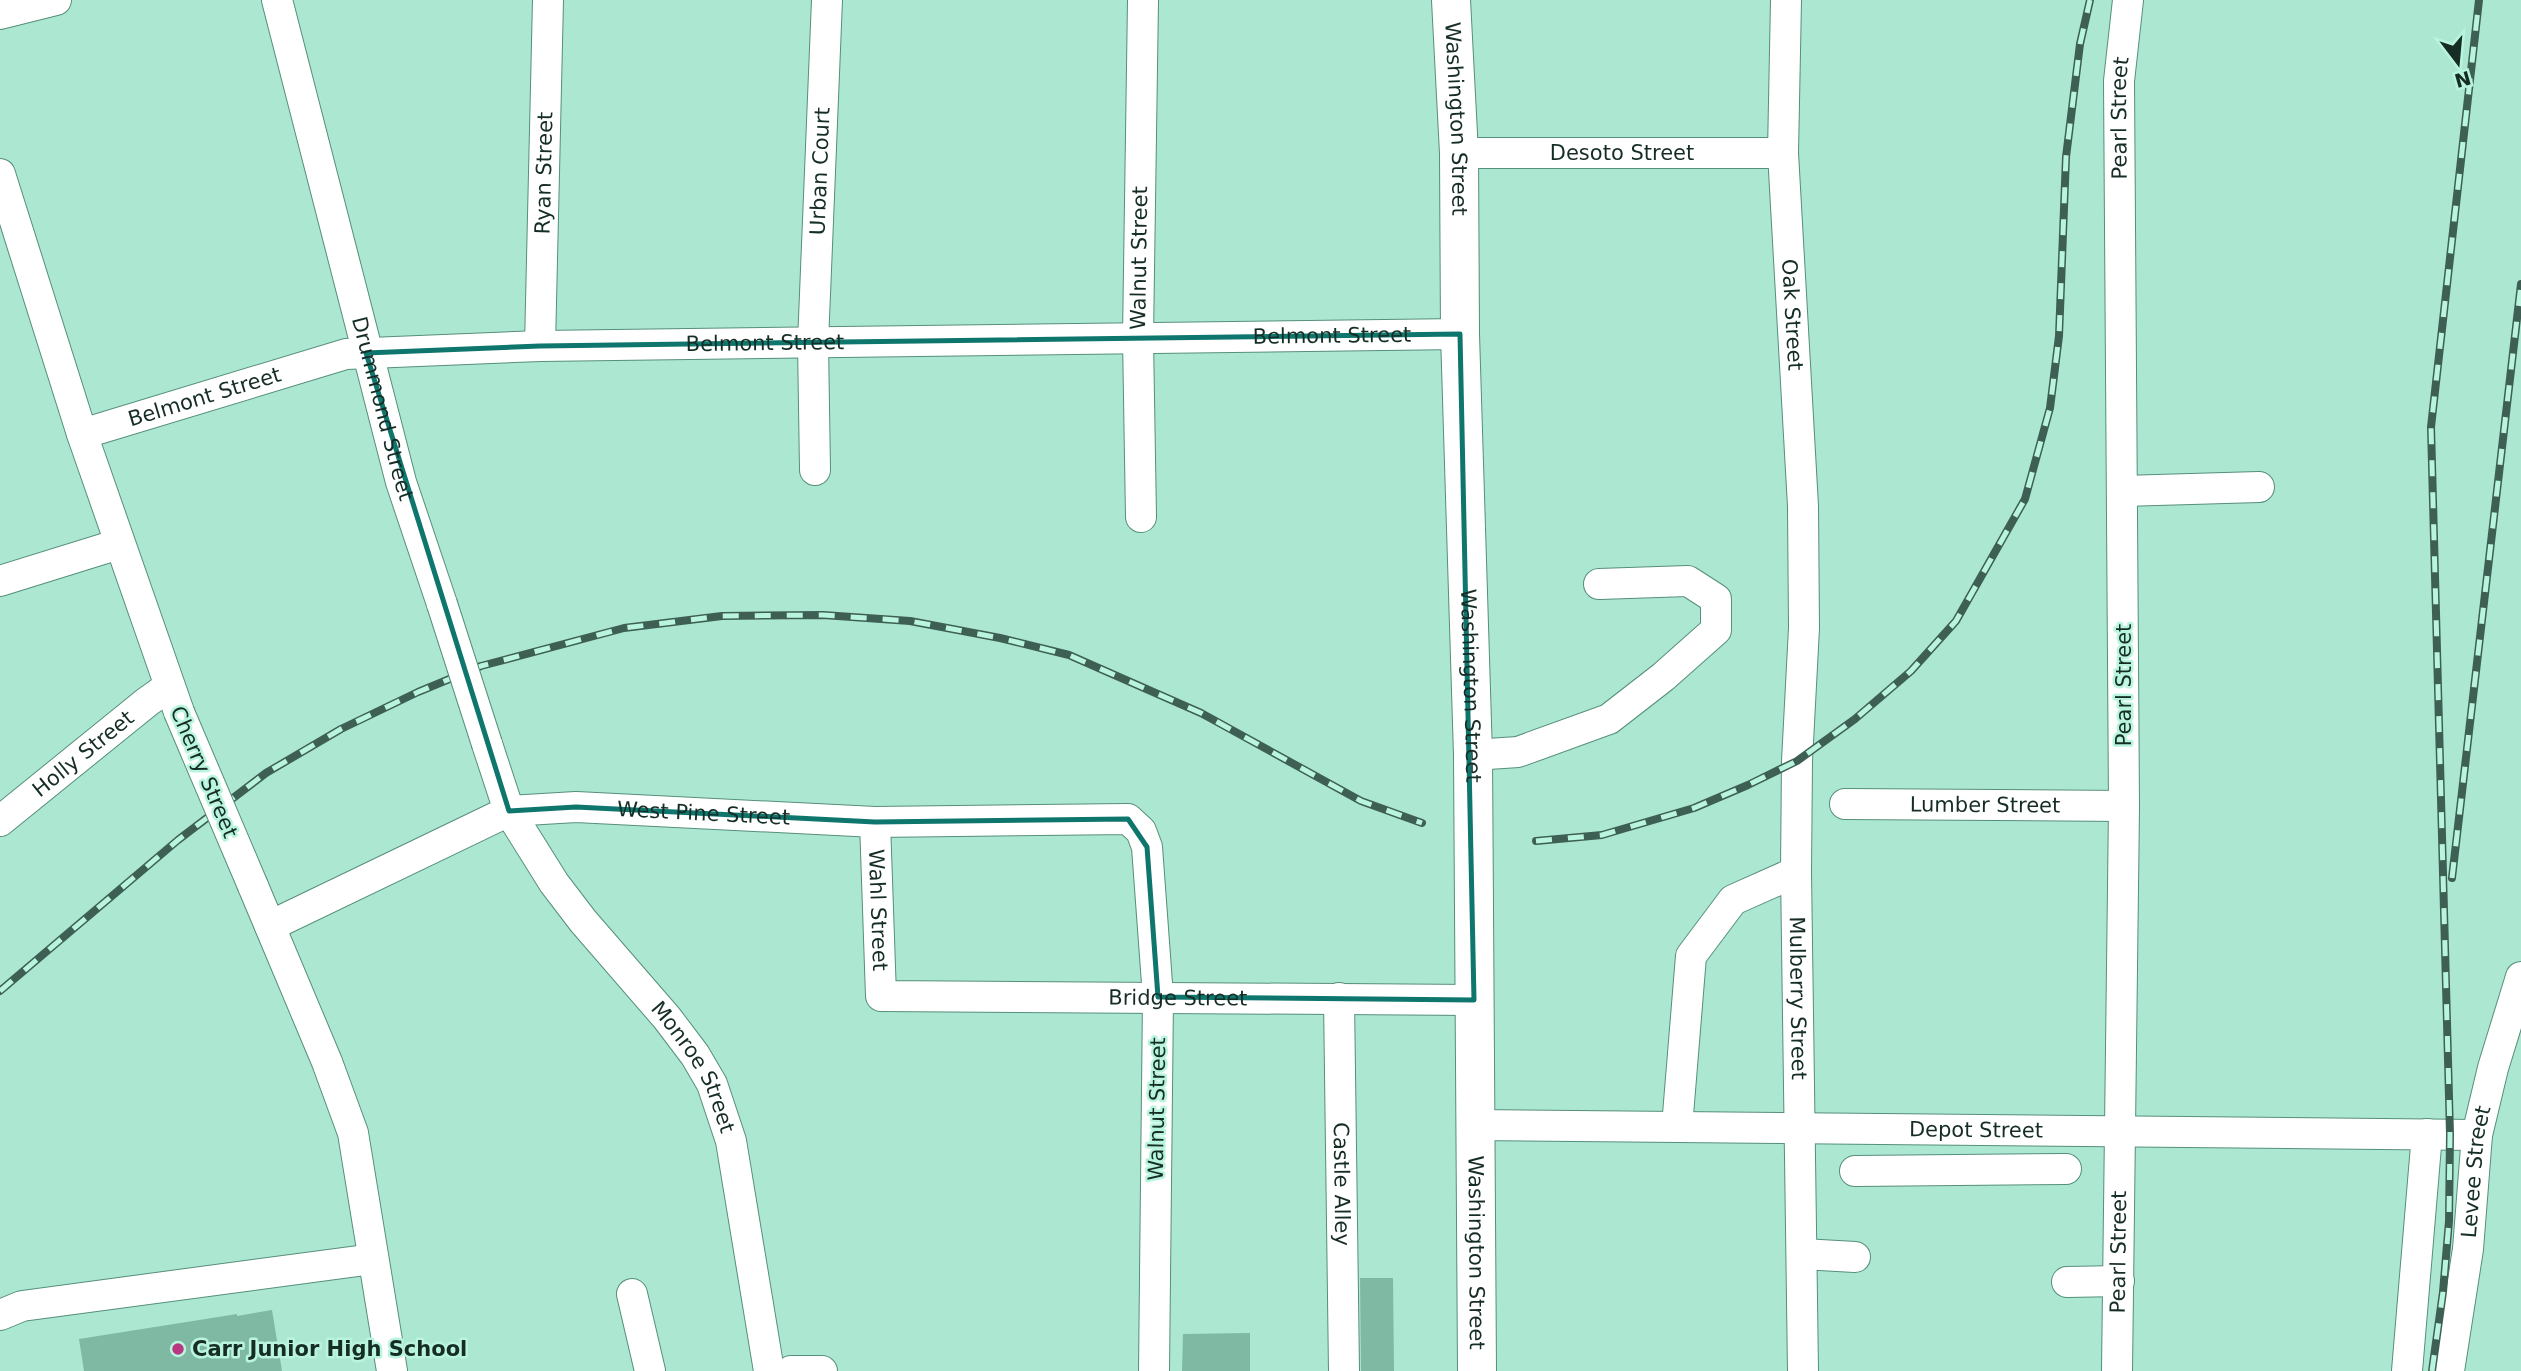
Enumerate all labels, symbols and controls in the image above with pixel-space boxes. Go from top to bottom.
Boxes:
street label: Washington Street [1440,21,1471,216]
north arrow [2423,28,2493,98]
street label: Pearl Street [2107,56,2134,180]
text: N [2452,67,2473,92]
street label: Urban Court [805,107,835,236]
street label: Ryan Street [531,111,557,235]
street label: Desoto Street [1550,141,1694,165]
street label: Walnut Street [1126,186,1152,330]
street label: Oak Street [1777,258,1807,371]
street label: Drummond Street [347,314,418,504]
street label: Belmont Street [1252,323,1411,349]
street label: Belmont Street [686,330,844,356]
street label: Belmont Street [125,362,284,431]
street label: Washington Street [1456,588,1485,783]
street label: Pearl Street [2112,624,2136,746]
street label: Cherry Street [165,703,243,841]
street label: Holly Street [28,706,139,802]
street label: Lumber Street [1910,792,2060,818]
street label: West Pine Street [616,797,791,830]
street label: Wahl Street [864,849,892,971]
street label: Mulberry Street [1785,916,1811,1080]
street label: Bridge Street [1108,986,1247,1010]
street label: Monroe Street [646,997,739,1136]
street label: Walnut Street [1144,1037,1170,1181]
street label: Levee Street [2457,1103,2496,1239]
street label: Depot Street [1909,1117,2043,1143]
street label: Castle Alley [1329,1122,1354,1246]
street label: Washington Street [1464,1156,1489,1350]
street label: Pearl Street [2106,1190,2131,1314]
place label: Carr Junior High School [192,1337,467,1361]
marker: Carr Junior High School [170,1341,186,1357]

